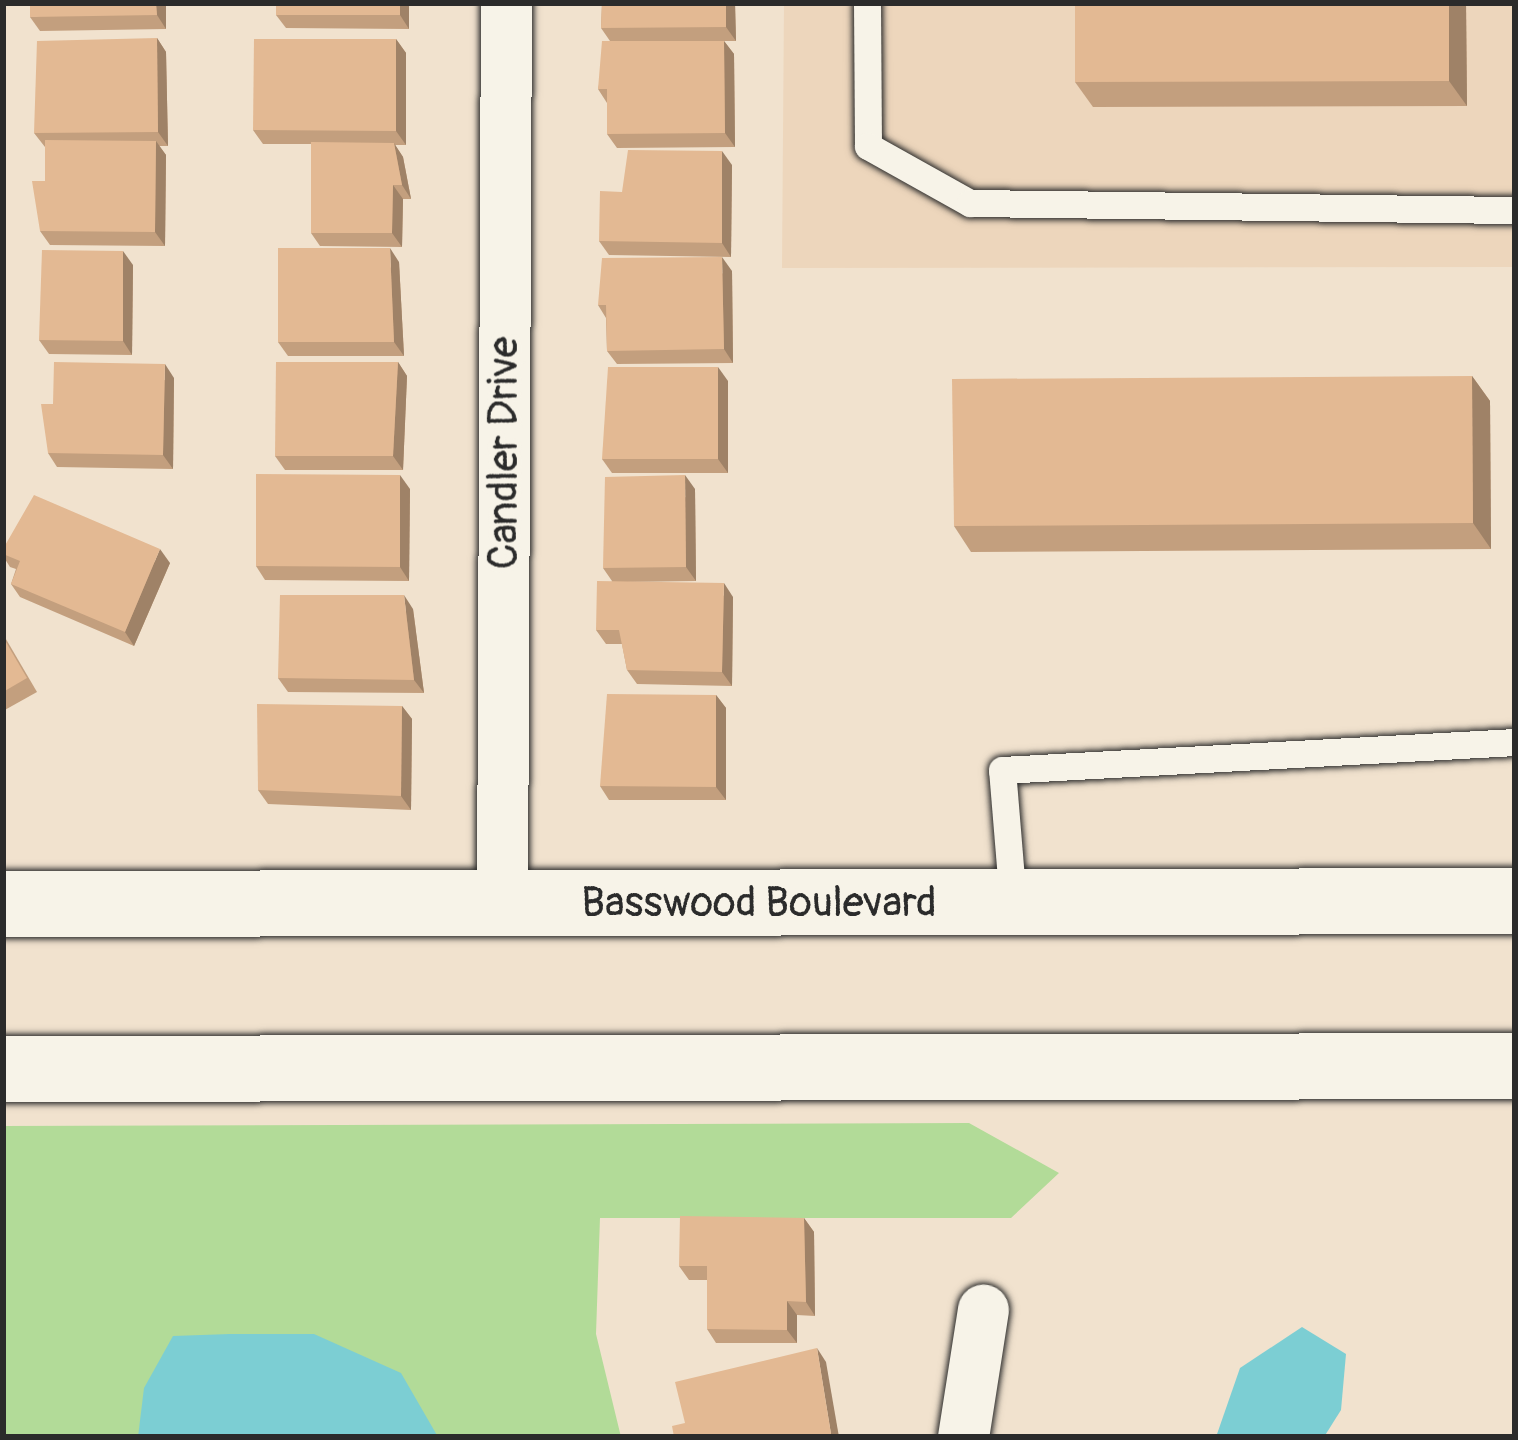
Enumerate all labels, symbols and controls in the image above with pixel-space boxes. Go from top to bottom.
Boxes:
street label: Candler Drive [479,336,529,570]
street label: Basswood Boulevard [581,878,937,928]

